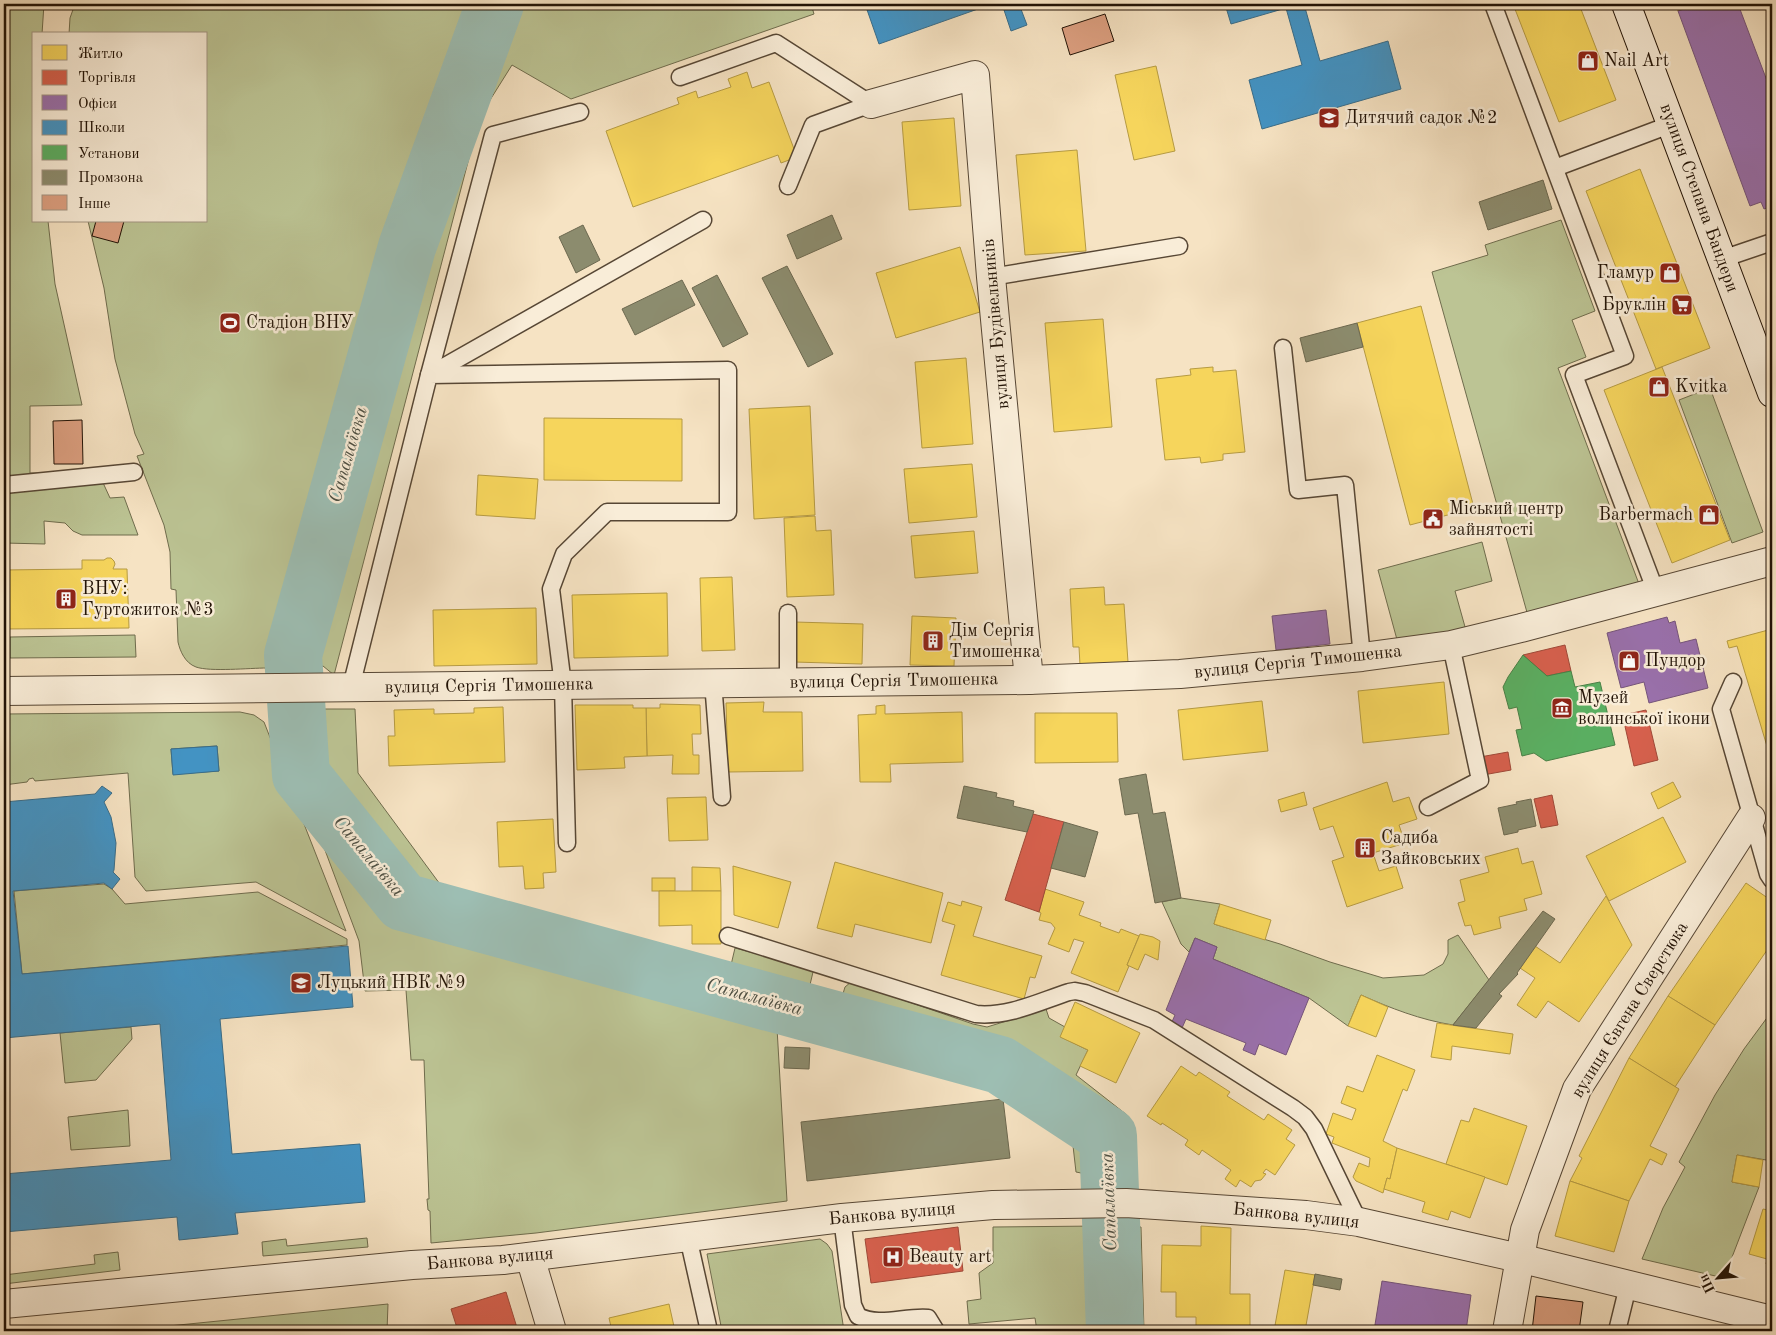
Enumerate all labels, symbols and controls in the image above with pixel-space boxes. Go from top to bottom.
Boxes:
legend [32,32,208,222]
text: Житло [78,47,123,62]
shop icon: Nail Art [1576,49,1600,73]
place label: Nail Art [1604,52,1669,70]
text: Торгівля [78,71,136,86]
text: Офіси [78,97,117,112]
street label: вулиця Степана Бандери [1656,101,1742,295]
school or university icon: Дитячий садок №2 [1317,106,1341,130]
place label: Дитячий садок №2 [1345,109,1498,127]
text: Школи [78,121,125,136]
text: Установи [78,147,140,162]
text: Промзона [78,171,144,186]
text: Інше [78,197,111,212]
street label: вулиця Будівельників [980,238,1012,410]
shop icon: Гламур [1658,261,1682,285]
place label: Гламур [1597,264,1654,282]
supermarket icon: Бруклін [1670,293,1694,317]
place label: Бруклін [1602,296,1666,314]
sports icon: Стадіон ВНУ [218,311,242,335]
place label: Стадіон ВНУ [246,314,354,332]
shop icon: Kvitka [1647,375,1671,399]
place label: Kvitka [1675,378,1728,396]
water label: Сапалаївка [326,405,372,505]
place label: Міський центр зайнятості [1449,500,1564,539]
shop icon: Barbermach [1697,503,1721,527]
place label: Barbermach [1599,506,1693,524]
public building icon: Міський центр зайнятості [1421,507,1445,531]
place label: ВНУ: Гуртожиток №3 [82,580,214,619]
building icon: ВНУ: Гуртожиток №3 [54,587,78,611]
place label: Дім Сергія Тимошенка [949,622,1041,661]
building icon: Дім Сергія Тимошенка [921,629,945,653]
street label: вулиця Сергія Тимошенка [1193,642,1403,682]
shop icon: Пундор [1617,649,1641,673]
place label: Пундор [1645,652,1706,670]
street label: вулиця Сергія Тимошенка [790,670,999,692]
street label: вулиця Сергія Тимошенка [385,675,594,697]
place label: Музей волинської ікони [1578,689,1710,728]
museum icon: Музей волинської ікони [1550,696,1574,720]
water label: Сапалаївка [329,813,407,901]
place label: Садиба Зайковських [1381,829,1481,868]
building icon: Садиба Зайковських [1353,836,1377,860]
street label: вулиця Євгена Сверстюка [1568,919,1692,1101]
school or university icon: Луцький НВК №9 [289,971,313,995]
place label: Луцький НВК №9 [317,974,466,992]
water label: Сапалаївка [704,976,804,1020]
water label: Сапалаївка [1099,1152,1121,1252]
street label: Банкова вулиця [828,1199,956,1229]
street label: Банкова вулиця [1232,1200,1360,1232]
street label: Банкова вулиця [426,1244,554,1274]
hospital icon: Beauty art [881,1245,905,1269]
place label: Beauty art [909,1248,992,1266]
north arrow [1694,1252,1744,1302]
text: Пн [1697,1272,1718,1295]

